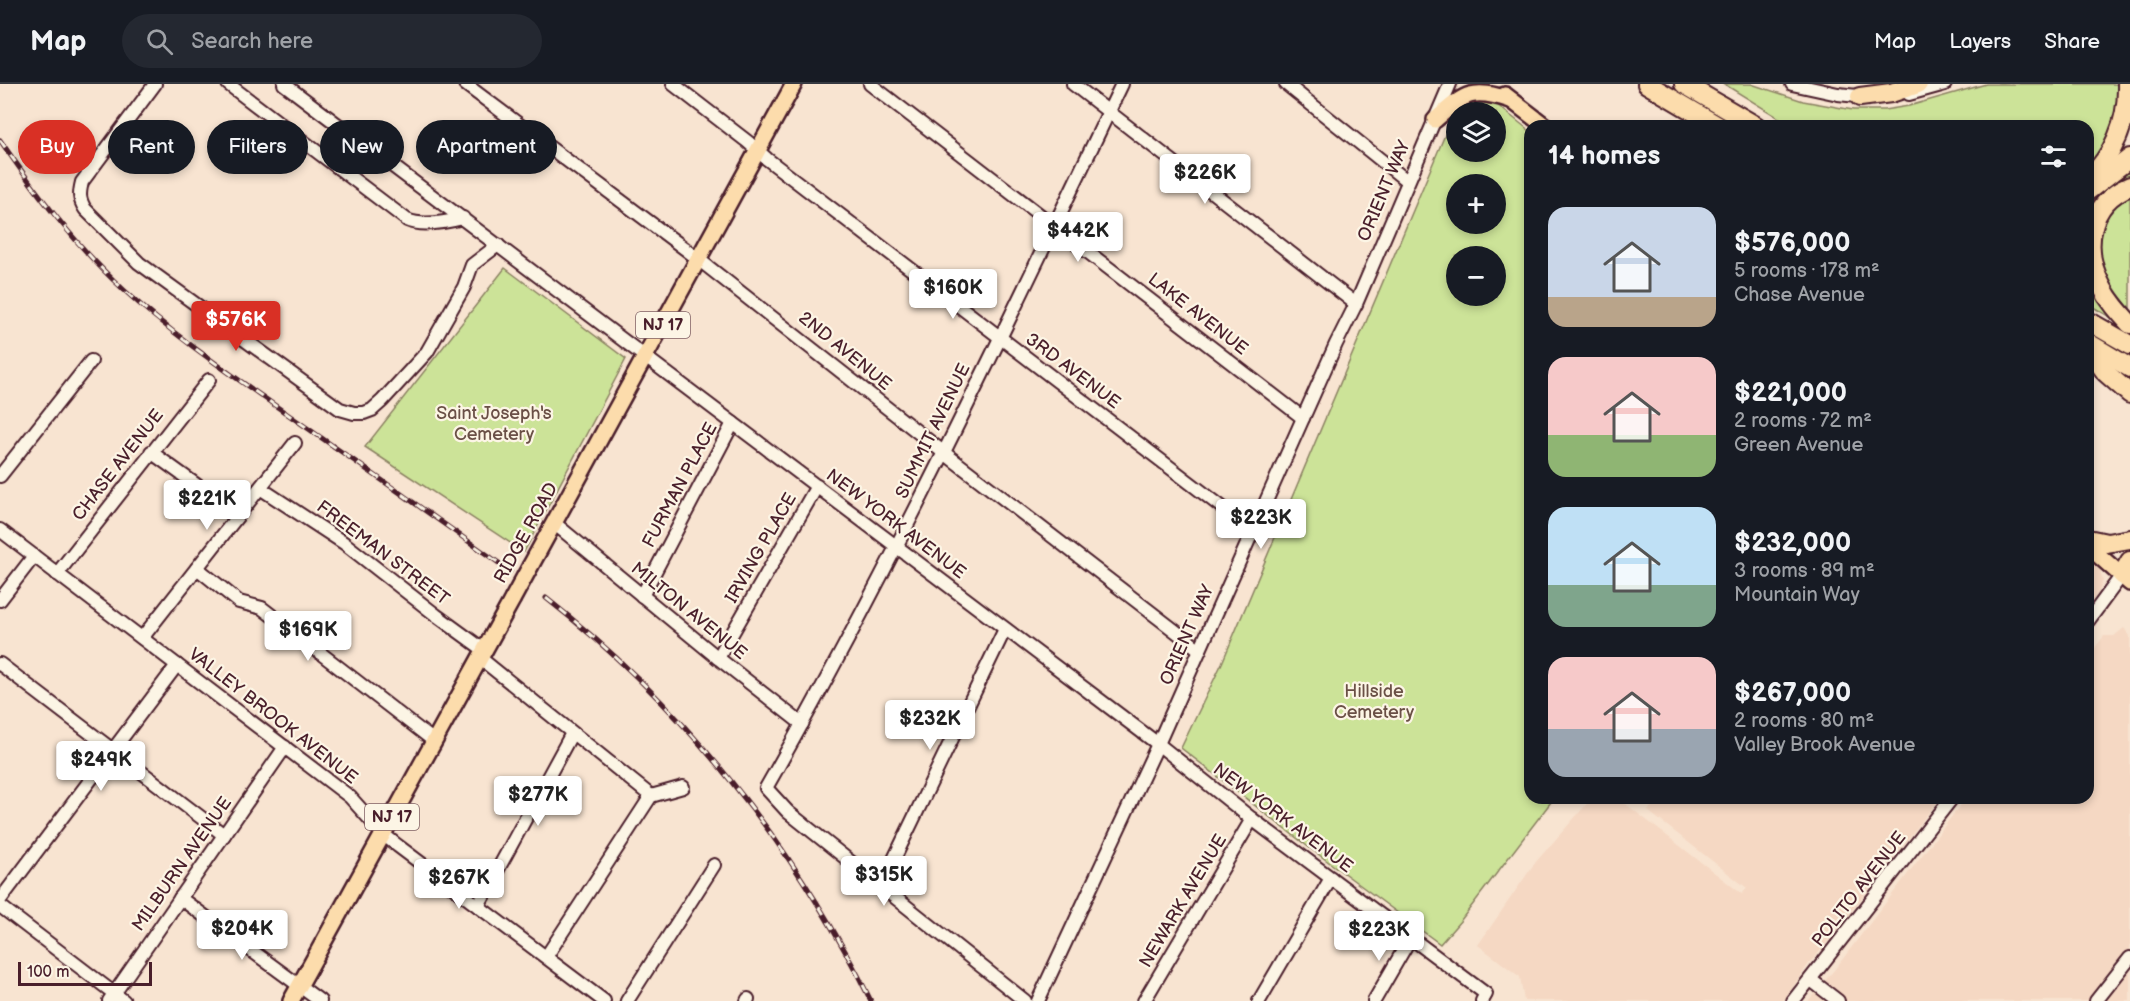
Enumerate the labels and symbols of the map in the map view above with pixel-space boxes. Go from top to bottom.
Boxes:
street label: ORIENT WAY [1353,137,1415,244]
pin: $226K [1163,154,1247,205]
pin: $442K [1036,212,1120,263]
pin: $160K [911,269,995,320]
street label: LAKE AVENUE [1144,269,1252,360]
pin: $576K [194,301,278,352]
street label: 2ND AVENUE [794,307,896,395]
road number: NJ 17 [636,312,690,338]
street label: 3RD AVENUE [1022,329,1124,413]
street label: SUMMIT AVENUE [891,360,975,502]
park label: Saint Joseph's Cemetery [436,403,552,445]
street label: CHASE AVENUE [68,405,168,525]
street label: FURMAN PLACE [638,419,722,551]
street label: NEW YORK AVENUE [822,465,970,583]
street label: RIDGE ROAD [490,479,562,587]
pin: $221K [165,480,249,531]
street label: IRVING PLACE [721,489,801,607]
street label: FREEMAN STREET [313,496,454,610]
pin: $223K [1219,499,1303,550]
street label: MILTON AVENUE [627,558,751,664]
street label: ORIENT WAY [1156,581,1219,688]
pin: $169K [266,611,350,662]
street label: VALLEY BROOK AVENUE [184,644,362,789]
park label: Hillside Cemetery [1334,681,1415,723]
pin: $232K [888,700,972,751]
pin: $249K [59,741,143,792]
street label: NEW YORK AVENUE [1209,759,1357,877]
pin: $277K [496,776,580,827]
street label: MILBURN AVENUE [128,793,236,935]
road number: NJ 17 [365,804,419,830]
street label: POLITO AVENUE [1808,827,1911,951]
street label: NEWARK AVENUE [1135,830,1231,971]
pin: $315K [842,856,926,907]
pin: $267K [417,859,501,910]
pin: $204K [200,910,284,961]
pin: $223K [1337,911,1421,962]
scale bar [18,959,152,986]

